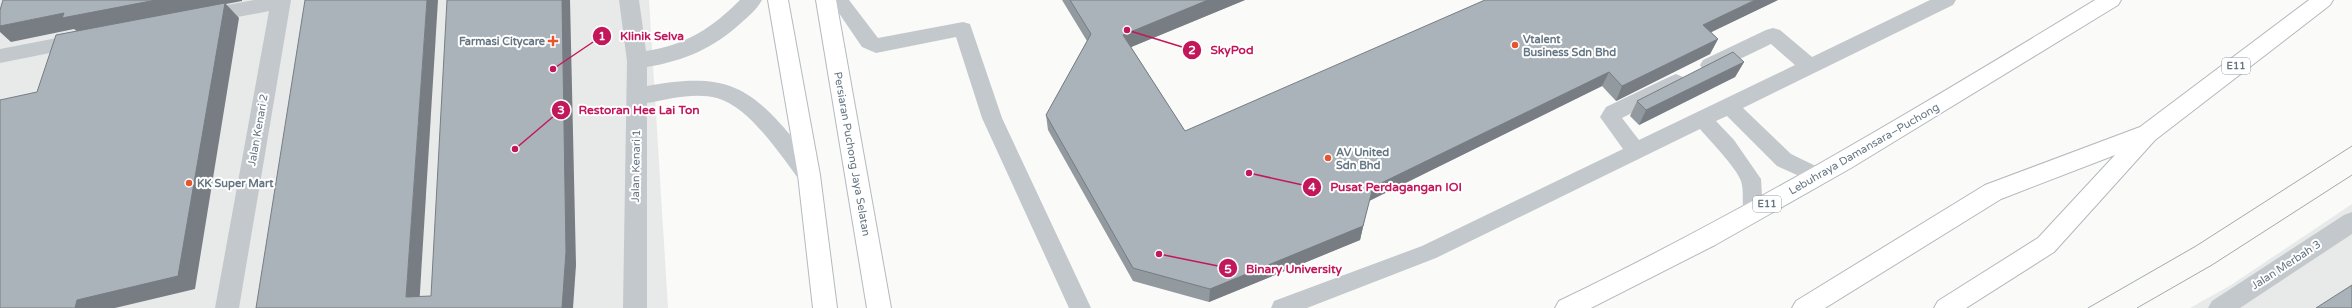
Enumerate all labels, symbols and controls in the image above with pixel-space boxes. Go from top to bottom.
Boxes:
callout: Klinik Selva [592,24,692,48]
text: 1 [598,29,606,43]
text: Klinik Selva [620,29,684,43]
place label: Vtalent Business Sdn Bhd [1523,33,1616,59]
place label: Farmasi Citycare [459,35,546,49]
marker: Farmasi Citycare [548,36,558,46]
callout: SkyPod [1182,38,1261,62]
marker: Vtalent Business Sdn Bhd [1510,40,1520,50]
text: 2 [1188,43,1196,57]
text: SkyPod [1211,43,1253,58]
road number: E11 [2222,58,2250,74]
street label: Persiaran Puchong Jaya Selatan [831,71,873,237]
street label: Jalan Kenari 2 [245,93,271,167]
callout: Restoran Hee Lai Ton [551,98,708,122]
street label: Lebuhraya Damansara–Puchong [1786,100,1942,198]
text: 3 [557,103,565,117]
text: Restoran Hee Lai Ton [578,103,700,117]
street label: Jalan Kenari 1 [629,129,643,203]
place label: AV United Sdn Bhd [1336,146,1389,172]
marker: AV United Sdn Bhd [1323,153,1333,163]
callout: Pusat Perdagangan IOI [1302,175,1470,199]
place label: KK Super Mart [197,177,274,191]
marker: KK Super Mart [184,178,194,188]
text: 4 [1308,180,1316,194]
text: Pusat Perdagangan IOI [1330,180,1462,195]
road number: E11 [1753,196,1781,212]
street label: Jalan Merbah 3 [2249,238,2323,292]
callout: Binary University [1218,256,1350,280]
text: 5 [1224,262,1232,276]
text: Binary University [1246,262,1343,277]

